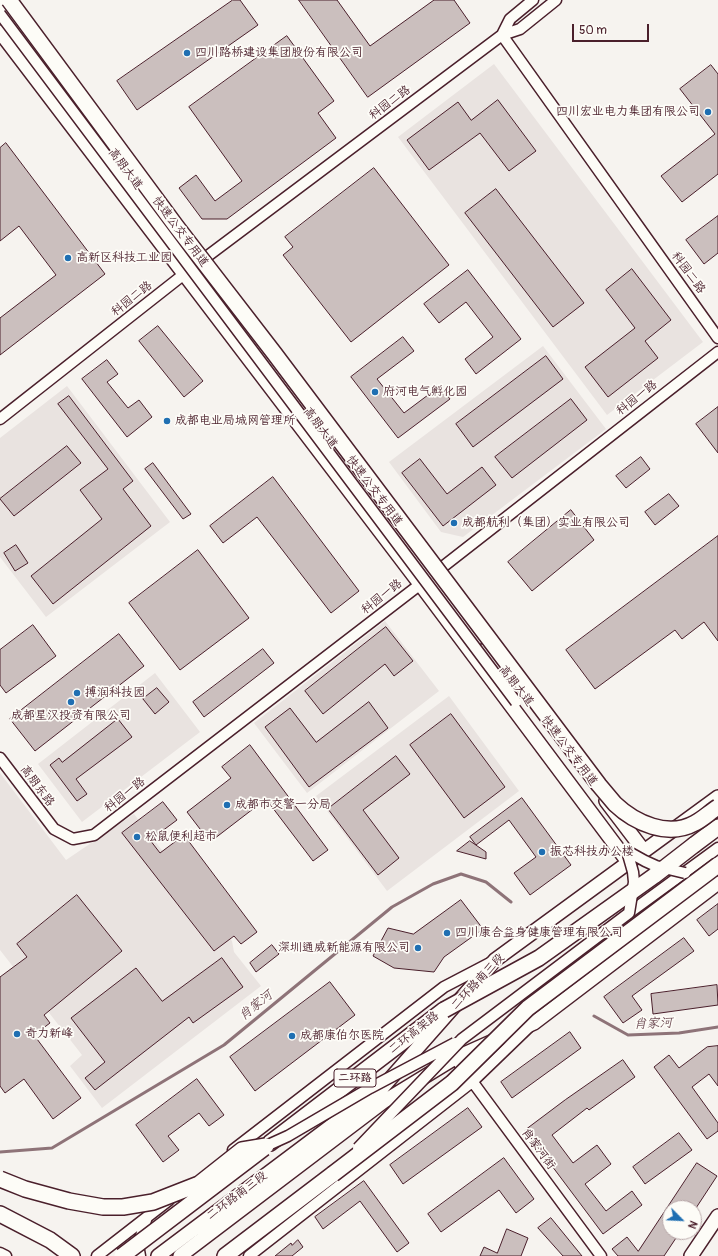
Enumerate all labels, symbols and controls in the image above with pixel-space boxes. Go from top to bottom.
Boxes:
scale bar [574,16,651,42]
text: 50 m [579,23,607,38]
place label: 四川路桥建设集团股份有限公司 [195,46,363,60]
marker: 四川路桥建设集团股份有限公司 [182,48,192,58]
street label: 科园二路 [366,83,414,123]
place label: 四川宏业电力集团有限公司 [556,105,700,119]
marker: 四川宏业电力集团有限公司 [703,107,713,117]
street label: 高朋大道 [105,145,145,193]
street label: 快速公交专用道 [149,194,211,270]
street label: 科园二路 [668,249,708,297]
place label: 高新区科技工业园 [76,251,172,265]
marker: 高新区科技工业园 [63,253,73,263]
street label: 科园二路 [109,279,155,319]
street label: 科园一路 [614,378,660,418]
place label: 府河电气孵化园 [383,385,467,399]
marker: 府河电气孵化园 [370,387,380,397]
street label: 高朋大道 [300,404,340,452]
place label: 成都电业局城网管理所 [175,414,295,428]
marker: 成都电业局城网管理所 [162,416,172,426]
street label: 快速公交专用道 [343,453,405,529]
place label: 成都航利（集团）实业有限公司 [462,516,630,530]
marker: 成都航利（集团）实业有限公司 [449,518,459,528]
street label: 科园一路 [359,577,405,617]
street label: 高朋大道 [496,663,536,709]
place label: 搏润科技园 [85,686,145,700]
marker: 搏润科技园 [72,688,82,698]
marker: 成都星汉投资有限公司 [66,697,76,707]
place label: 成都星汉投资有限公司 [11,709,131,723]
street label: 快速公交专用道 [538,713,600,789]
street label: 高朋东路 [17,762,57,810]
street label: 科园一路 [102,775,148,815]
place label: 成都市交警一分局 [235,798,331,812]
marker: 成都市交警一分局 [222,800,232,810]
place label: 松鼠便利超市 [145,830,217,844]
marker: 松鼠便利超市 [132,832,142,842]
place label: 振芯科技办公楼 [550,845,634,859]
marker: 振芯科技办公楼 [537,847,547,857]
place label: 四川康合益身健康管理有限公司 [455,926,623,940]
marker: 四川康合益身健康管理有限公司 [442,928,452,938]
place label: 深圳通威新能源有限公司 [278,941,410,955]
marker: 深圳通威新能源有限公司 [413,943,423,953]
street label: 二环路南三段 [448,951,508,1013]
water label: 肖家河 [236,988,276,1024]
street label: 二环高架路 [386,1009,442,1057]
water label: 肖家河 [633,1016,673,1032]
place label: 奇力新峰 [25,1027,73,1041]
marker: 奇力新峰 [12,1029,22,1039]
place label: 成都康伯尔医院 [300,1029,384,1043]
marker: 成都康伯尔医院 [287,1031,297,1041]
road number: 二环路 [334,1069,376,1087]
street label: 肖家河街 [518,1125,558,1173]
street label: 二环路南三段 [204,1169,270,1223]
north arrow [662,1200,702,1240]
text: N [685,1219,700,1231]

